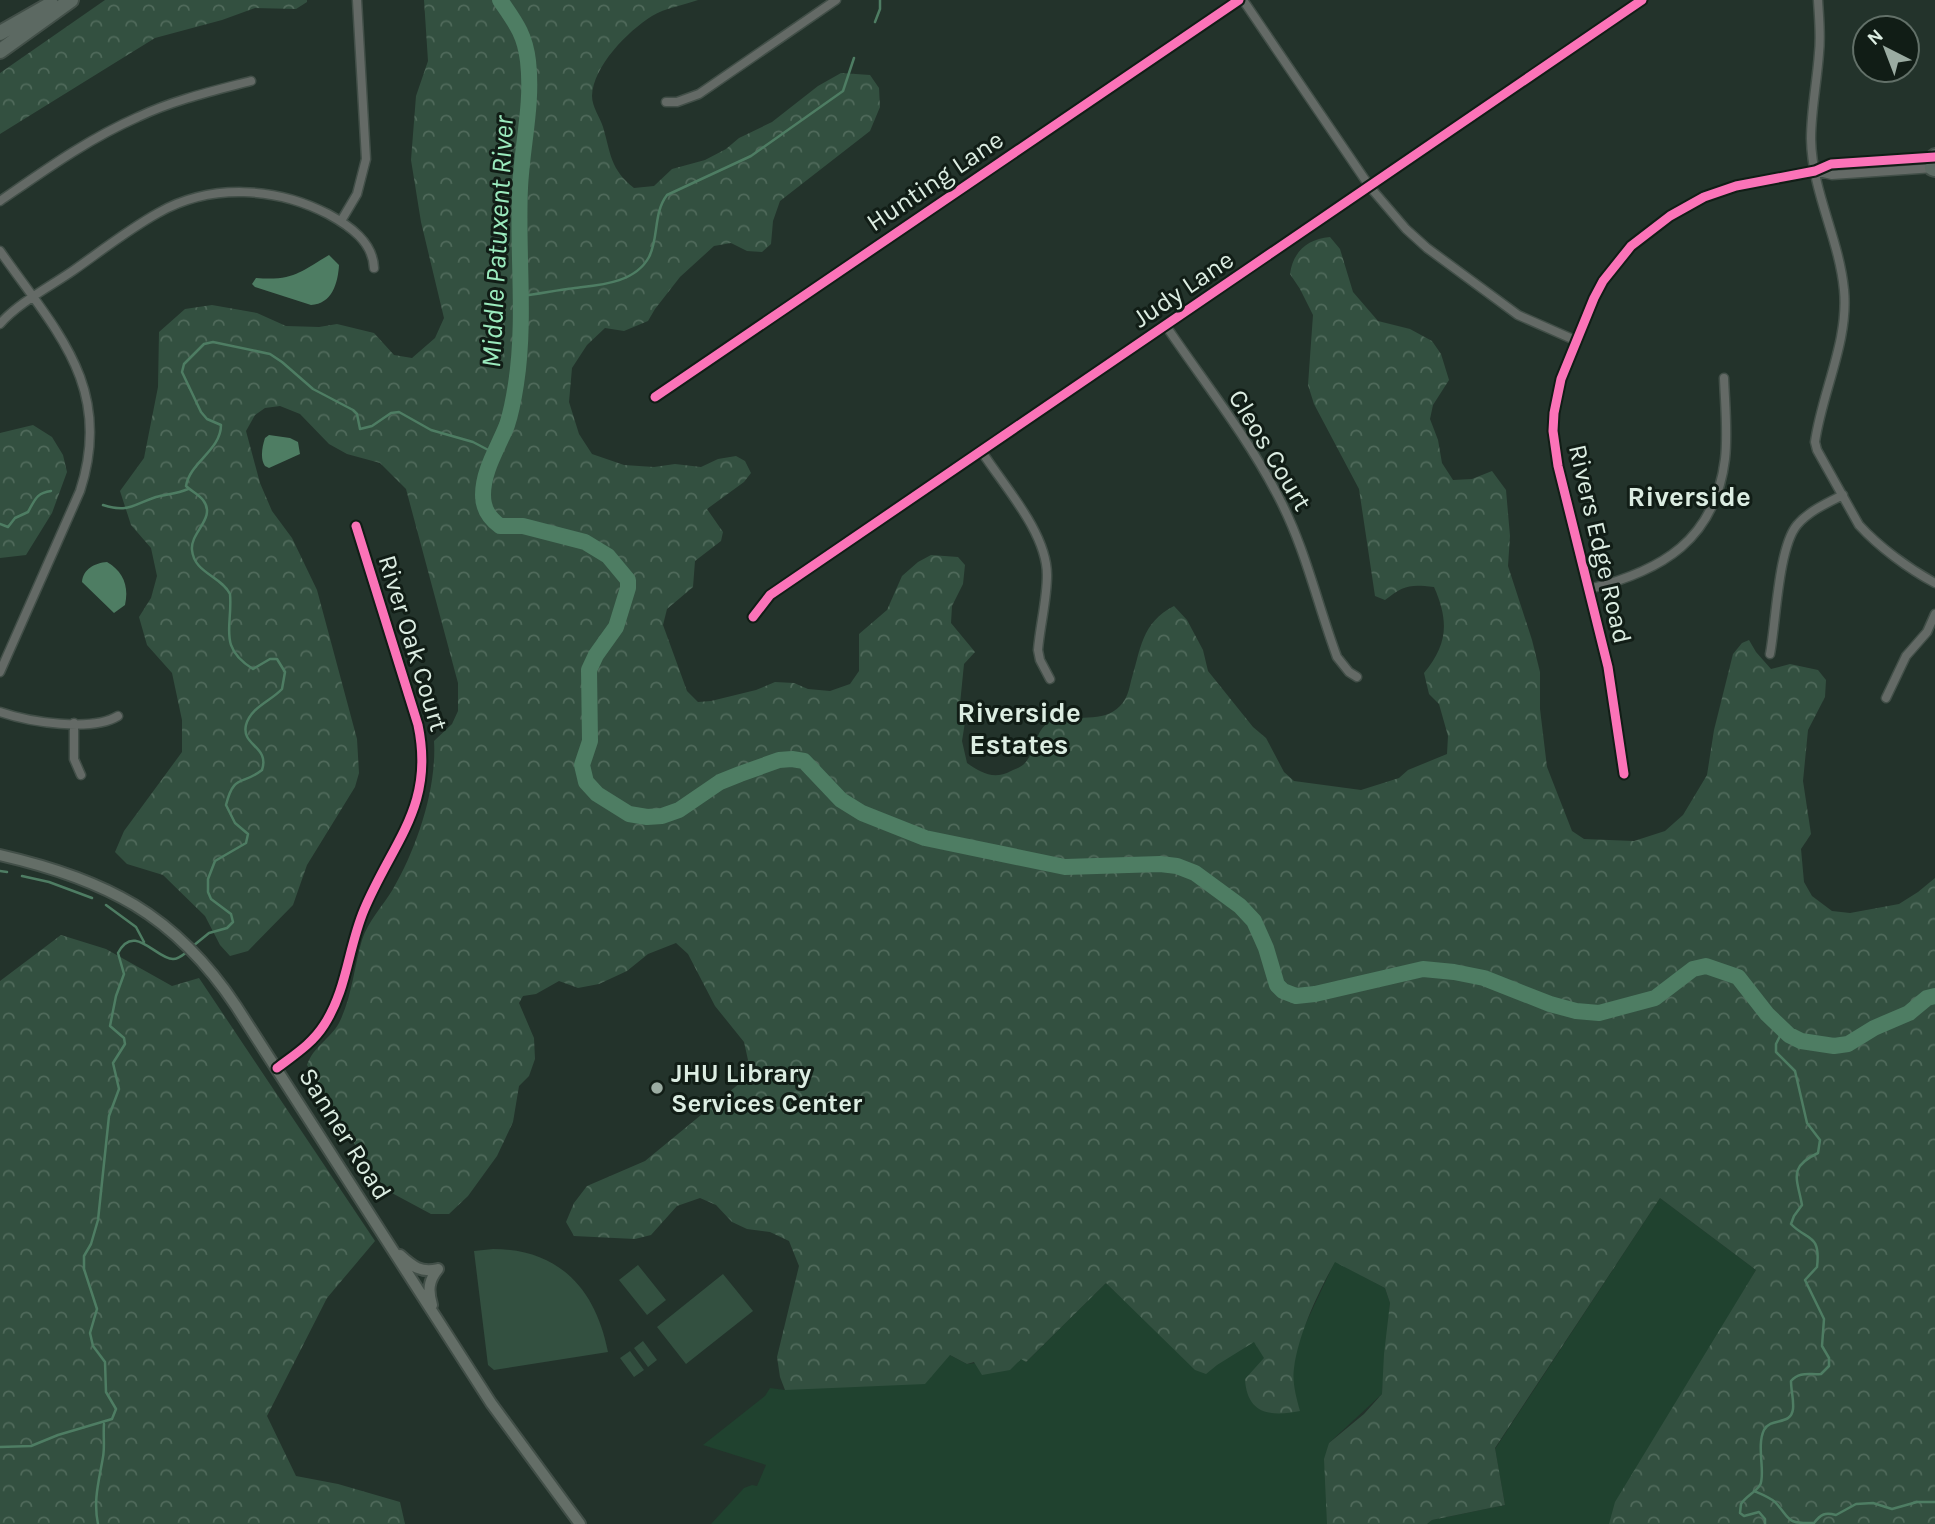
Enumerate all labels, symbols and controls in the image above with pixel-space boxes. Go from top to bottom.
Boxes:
north arrow [1851,14,1921,84]
text: N [1863,24,1888,50]
water label: Middle Patuxent River [474,114,520,369]
street label: Hunting Lane [861,124,1009,238]
street label: Judy Lane [1126,244,1240,334]
street label: Cleos Court [1222,384,1318,516]
street label: Rivers Edge Road [1562,441,1638,647]
district label: Riverside [1627,480,1751,513]
street label: River Oak Court [371,551,455,735]
district label: Riverside Estates [957,696,1081,761]
place label: JHU Library Services Center [671,1058,863,1119]
street label: Sanner Road [292,1062,398,1206]
marker: JHU Library Services Center [649,1080,665,1096]

